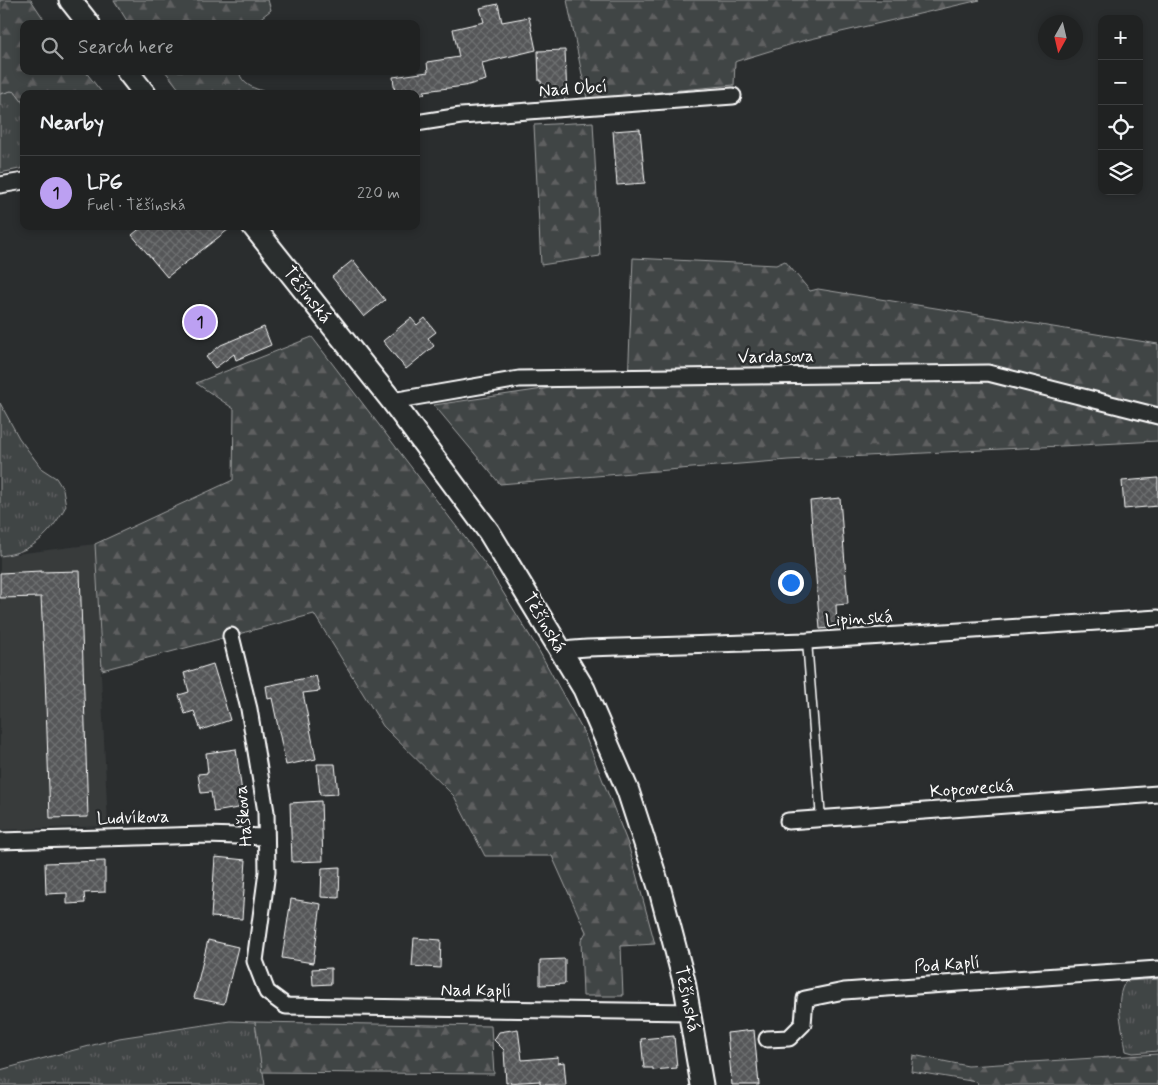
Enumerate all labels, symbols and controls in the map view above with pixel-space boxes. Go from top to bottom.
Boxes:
north arrow [1038,15,1083,60]
map controls [1098,15,1143,195]
button: + [1098,15,1143,60]
search box [20,20,420,75]
icon: search [38,34,66,62]
text: Search here [78,35,174,60]
button: − [1098,60,1143,105]
street label: Nad Obcí [538,75,608,103]
button: locate [1098,105,1143,150]
text: Nearby [40,109,104,137]
button: layers [1098,150,1143,195]
text: LPG [87,170,123,195]
text: 1 [52,183,60,204]
text: 220 m [357,183,400,204]
text: Fuel · Těšínská [87,195,186,216]
street label: Těšínská [277,261,337,329]
pin: 1 [184,303,216,341]
street label: Vardasova [738,344,814,370]
your location [778,570,804,596]
street label: Těšínská [516,588,572,658]
street label: Lipinská [824,605,894,633]
street label: Kopcovecká [929,774,1015,804]
street label: Haškova [229,784,259,848]
street label: Ludvíkova [96,805,170,831]
street label: Pod Kaplí [913,951,981,979]
street label: Těšínská [668,964,706,1034]
street label: Nad Kaplí [440,978,512,1004]

